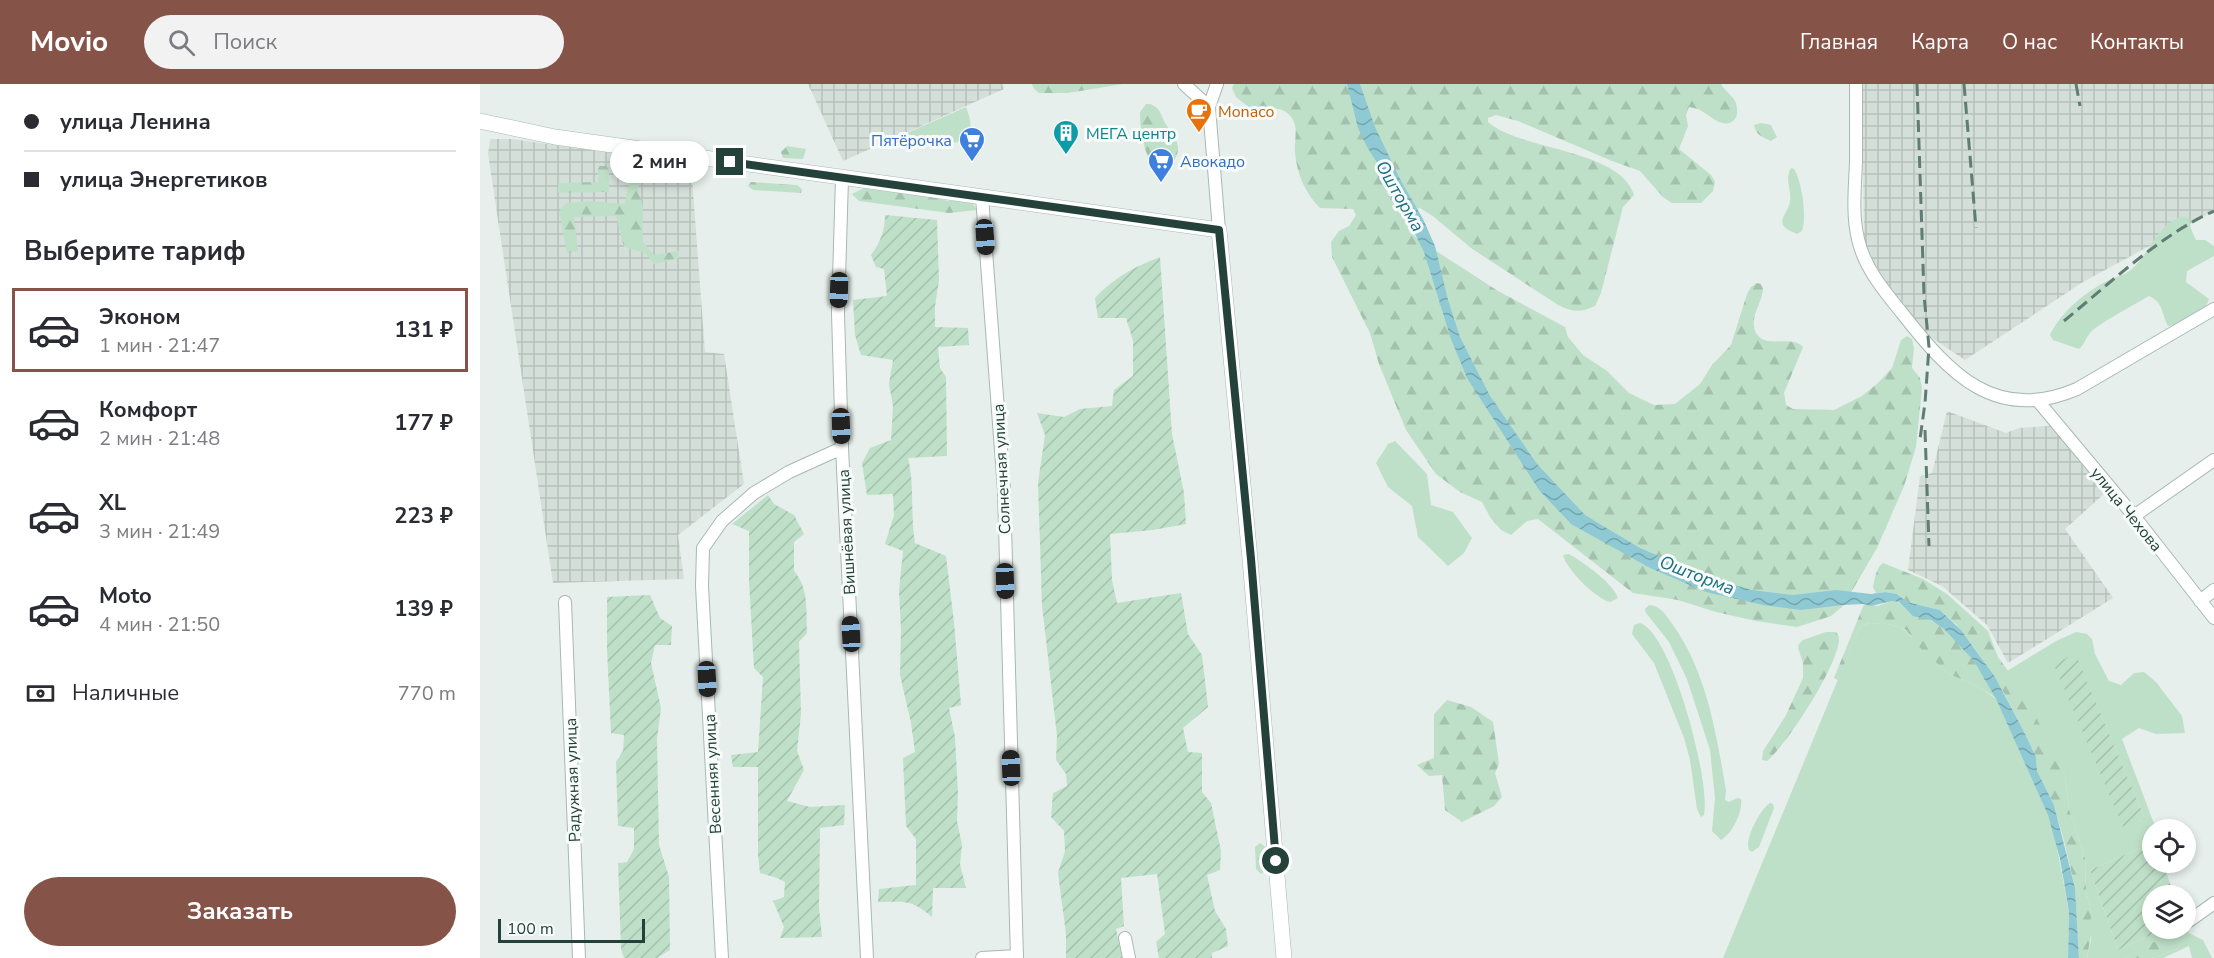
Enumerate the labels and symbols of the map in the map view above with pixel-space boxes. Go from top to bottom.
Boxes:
cafe icon: Monaco [1184,96,1214,134]
place label: Monaco [1218,101,1274,123]
building icon: МЕГА центр [1051,118,1081,156]
place label: МЕГА центр [1086,123,1176,145]
supermarket icon: Пятёрочка [957,125,987,163]
place label: Пятёрочка [871,130,952,152]
callout: 2 мин [610,141,709,183]
supermarket icon: Авокадо [1146,146,1176,184]
route end [716,148,743,175]
place label: Авокадо [1180,151,1245,173]
water label: Ошторма [1370,156,1430,236]
car [975,218,995,256]
car [829,272,849,308]
street label: Солнечная улица [988,403,1016,535]
car [831,408,851,444]
street label: улица Чехова [2085,463,2167,557]
street label: Вишнёвая улица [833,469,861,595]
water label: Ошторма [1656,550,1738,600]
car [995,563,1015,599]
car [841,616,861,652]
car [697,661,717,697]
street label: Весенняя улица [699,713,727,835]
street label: Радужная улица [560,717,586,842]
car [1001,750,1021,786]
route start [1262,847,1289,874]
scale bar [498,916,645,944]

